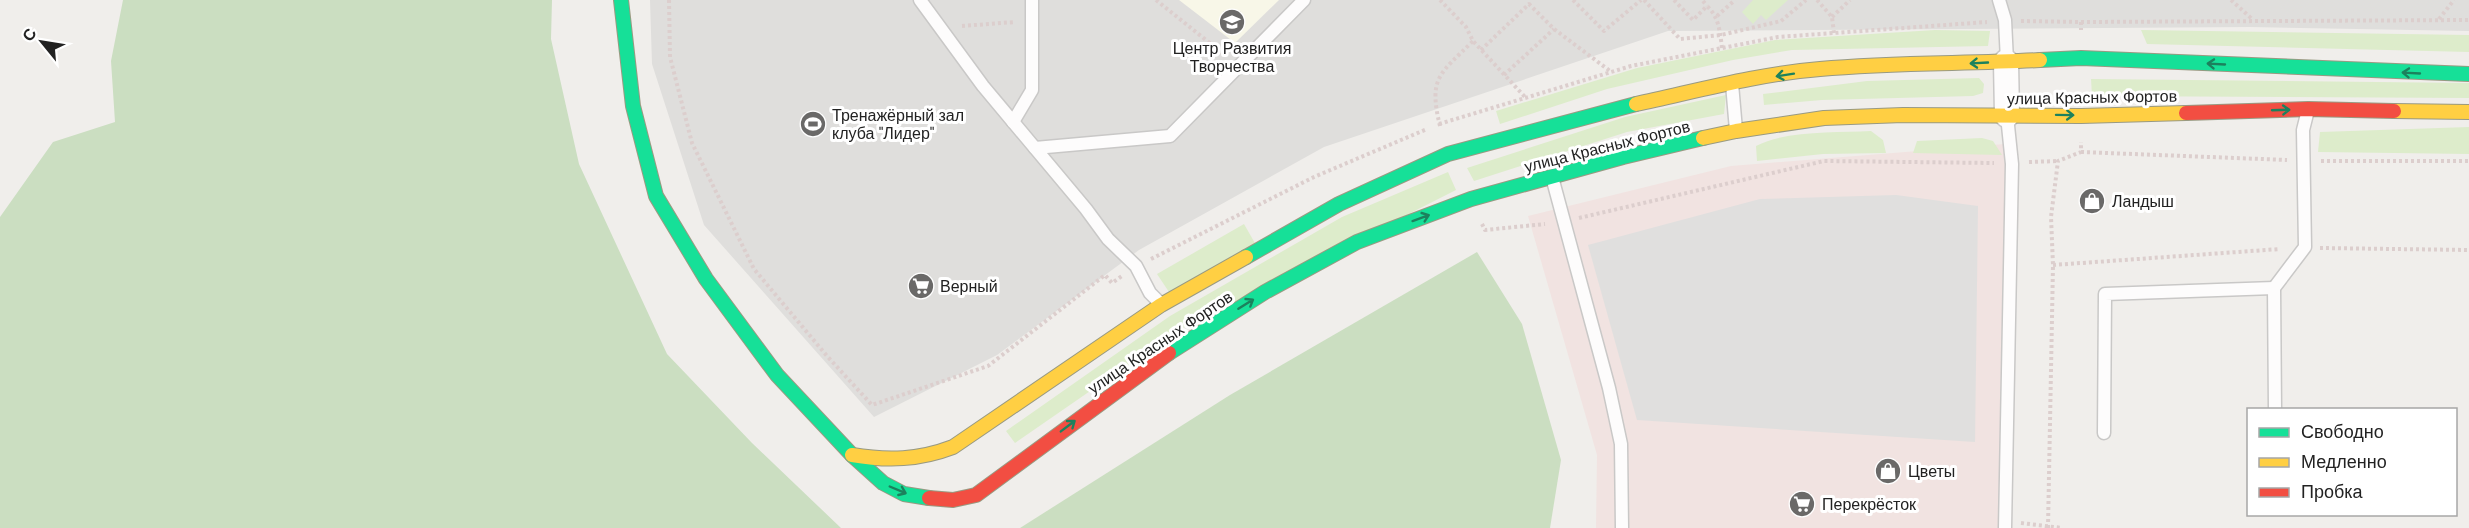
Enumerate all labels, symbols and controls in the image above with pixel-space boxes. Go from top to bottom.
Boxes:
school or university icon: Центр Развития Творчества [1217,7,1247,37]
north arrow [12,12,72,72]
text: С [17,24,42,45]
place label: Центр Развития Творчества [1173,38,1291,77]
one-way arrow [1970,58,1990,69]
one-way arrow [2206,58,2226,69]
one-way arrow [2401,67,2421,78]
one-way arrow [1775,69,1795,80]
street label: улица Красных Фортов [2007,86,2177,109]
one-way arrow [2271,104,2291,116]
place label: Тренажёрный зал клуба "Лидер" [832,105,964,144]
sports icon: Тренажёрный зал клуба "Лидер" [798,109,828,139]
one-way arrow [2055,110,2075,121]
street label: улица Красных Фортов [1522,116,1692,177]
shop icon: Ландыш [2077,186,2107,216]
place label: Ландыш [2112,191,2174,212]
one-way arrow [1411,212,1429,223]
supermarket icon: Верный [906,271,936,301]
place label: Верный [940,276,998,297]
street label: улица Красных Фортов [1084,286,1237,399]
one-way arrow [1237,297,1254,309]
legend [2247,408,2457,516]
one-way arrow [1060,420,1076,433]
text: Свободно [2301,420,2384,444]
text: Медленно [2301,450,2387,474]
shop icon: Цветы [1873,456,1903,486]
place label: Цветы [1908,461,1955,482]
text: Пробка [2301,480,2364,504]
one-way arrow [888,485,906,496]
supermarket icon: Перекрёсток [1787,489,1817,519]
place label: Перекрёсток [1822,494,1917,515]

